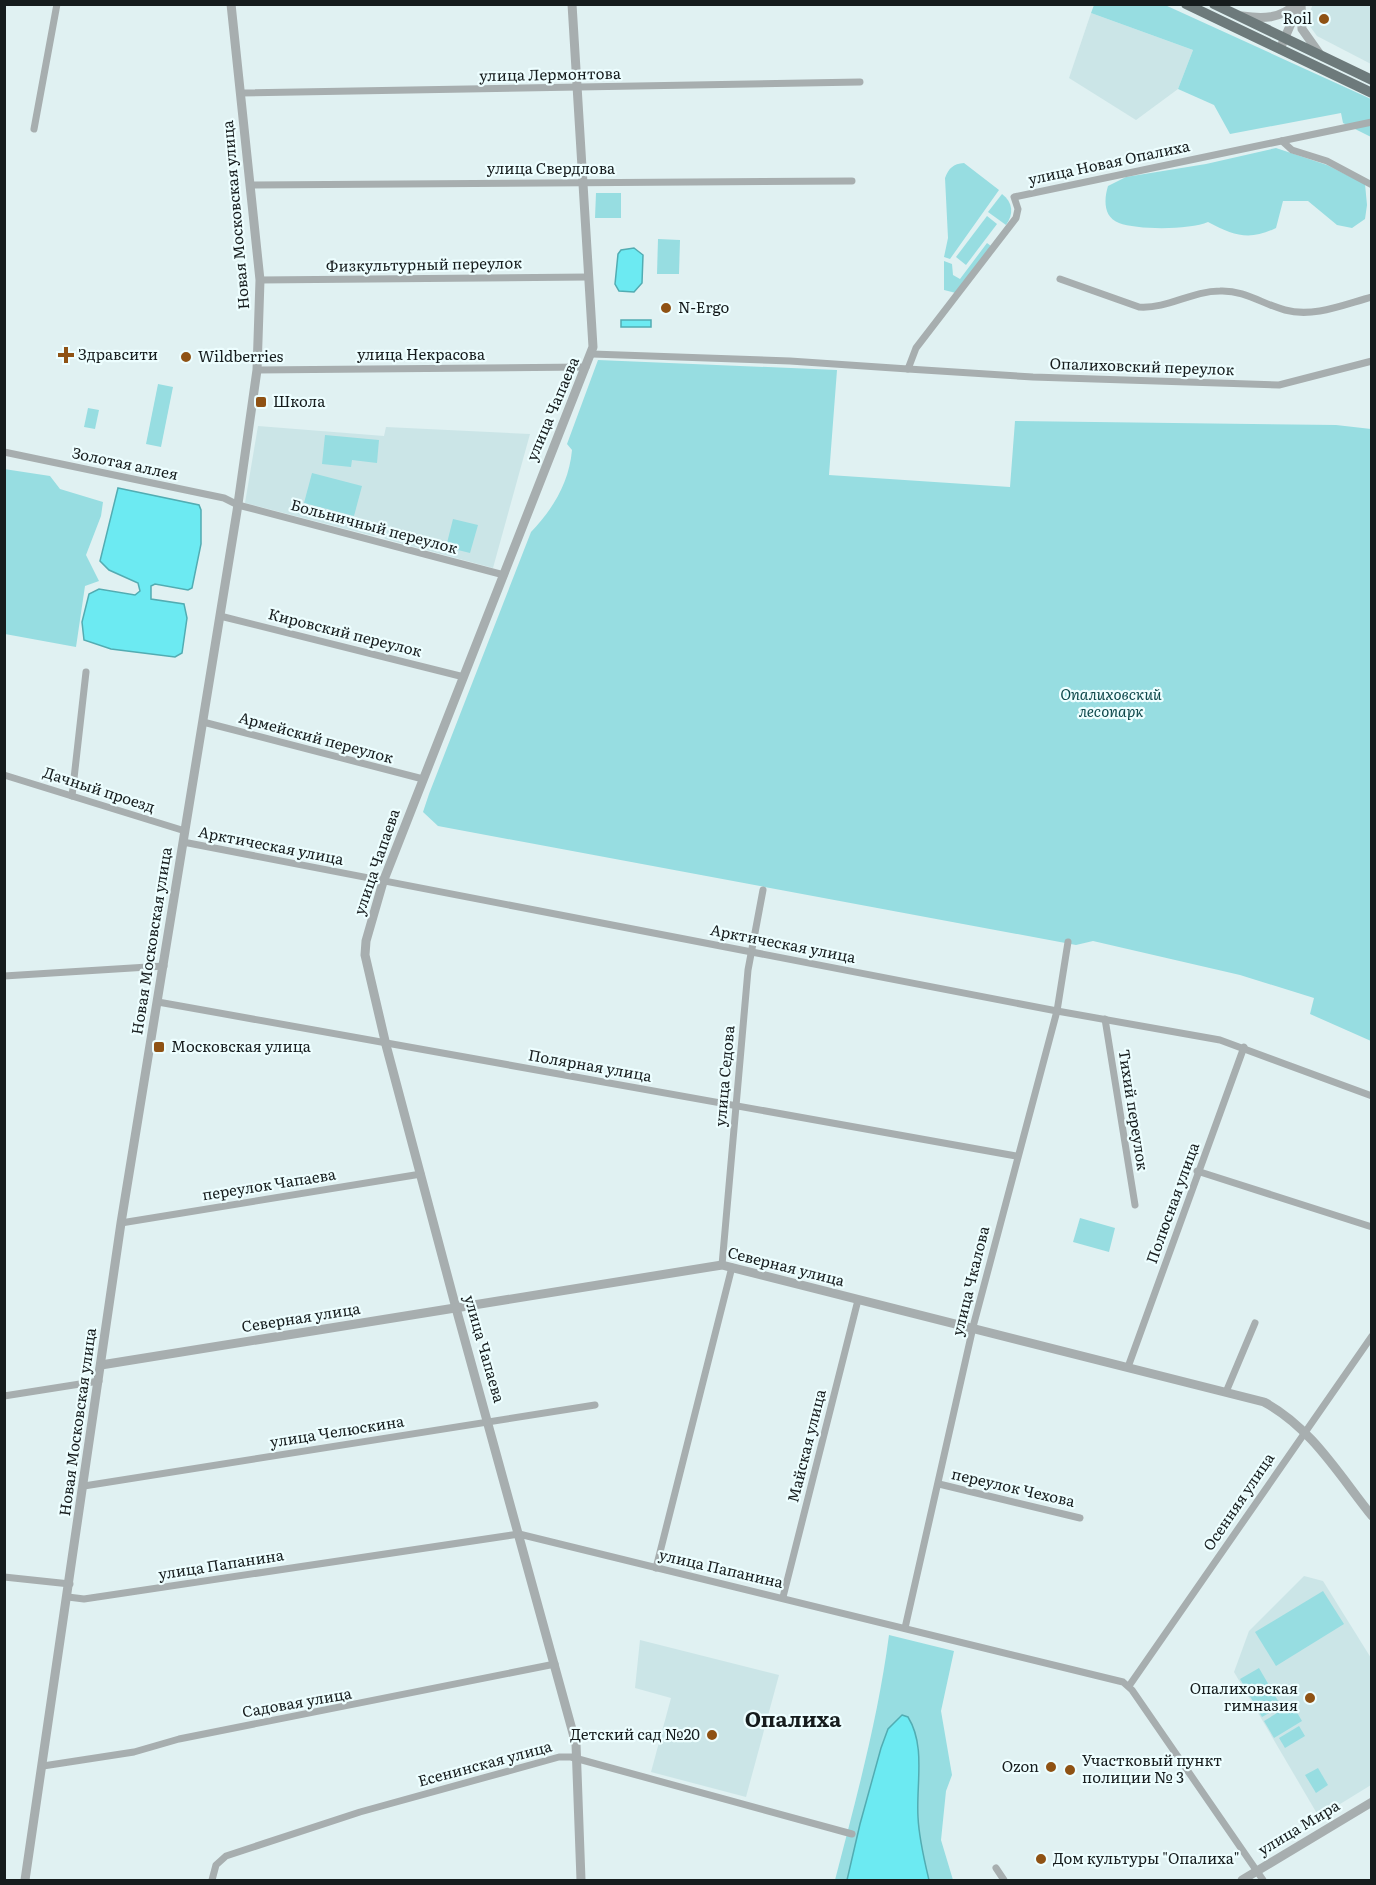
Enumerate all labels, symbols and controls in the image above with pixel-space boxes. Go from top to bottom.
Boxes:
place label: Roil [1283,6,1312,29]
marker: Roil [1317,12,1331,26]
street label: улица Лермонтова [479,61,622,86]
street label: Новая Московская улица [215,119,254,311]
street label: улица Новая Опалиха [1026,133,1193,190]
street label: улица Свердлова [487,156,616,179]
street label: Физкультурный переулок [326,250,522,277]
place label: N-Ergo [678,295,730,318]
marker: N-Ergo [659,301,673,315]
place label: Здравсити [78,342,158,365]
street label: улица Некрасова [357,342,486,365]
place label: Wildberries [198,344,284,367]
marker: Здравсити [59,348,73,362]
marker: Wildberries [179,350,193,364]
street label: Опалиховский переулок [1049,351,1235,380]
street label: улица Чапаева [519,352,584,464]
place label: Школа [273,389,326,412]
marker: Школа [254,395,268,409]
street label: Золотая аллея [70,440,181,485]
street label: Больничный переулок [288,492,461,559]
street label: Кировский переулок [266,601,425,662]
park label: Опалиховский лесопарк [1060,682,1162,722]
street label: Армейский переулок [236,705,396,768]
street label: Дачный проезд [41,760,158,817]
street label: улица Чапаева [347,804,405,918]
street label: Арктическая улица [197,819,347,870]
street label: Новая Московская улица [124,844,177,1036]
street label: Арктическая улица [709,917,859,968]
street label: улица Седова [708,1024,739,1127]
place label: Московская улица [171,1034,312,1057]
marker: Московская улица [152,1040,166,1054]
street label: Полярная улица [527,1042,655,1087]
street label: Тихий переулок [1114,1047,1155,1172]
street label: Полюсная улица [1139,1138,1205,1266]
street label: переулок Чапаева [200,1161,338,1205]
street label: улица Чкалова [945,1222,995,1338]
street label: Северная улица [725,1240,848,1291]
street label: улица Чапаева [459,1292,512,1406]
street label: Северная улица [240,1296,363,1337]
street label: Новая Московская улица [52,1325,101,1517]
street label: Майская улица [780,1386,831,1505]
street label: улица Челюскина [268,1408,406,1452]
street label: Осенняя улица [1196,1447,1280,1555]
street label: переулок Чехова [949,1461,1078,1512]
street label: улица Папанина [156,1542,286,1585]
street label: улица Папанина [657,1542,787,1593]
place label: Опалиховская гимназия [1190,1676,1298,1716]
street label: Садовая улица [240,1680,354,1722]
marker: Опалиховская гимназия [1303,1691,1317,1705]
district label: Опалиха [745,1702,842,1733]
place label: Детский сад №20 [570,1722,700,1745]
marker: Детский сад №20 [705,1728,719,1742]
street label: Есенинская улица [415,1733,555,1792]
place label: Участковый пункт полиции № 3 [1082,1748,1222,1788]
place label: Ozon [1002,1754,1039,1777]
marker: Ozon [1044,1760,1058,1774]
marker: Участковый пункт полиции № 3 [1063,1763,1077,1777]
street label: улица Мира [1253,1793,1344,1860]
place label: Дом культуры "Опалиха" [1053,1846,1240,1869]
marker: Дом культуры "Опалиха" [1034,1852,1048,1866]

